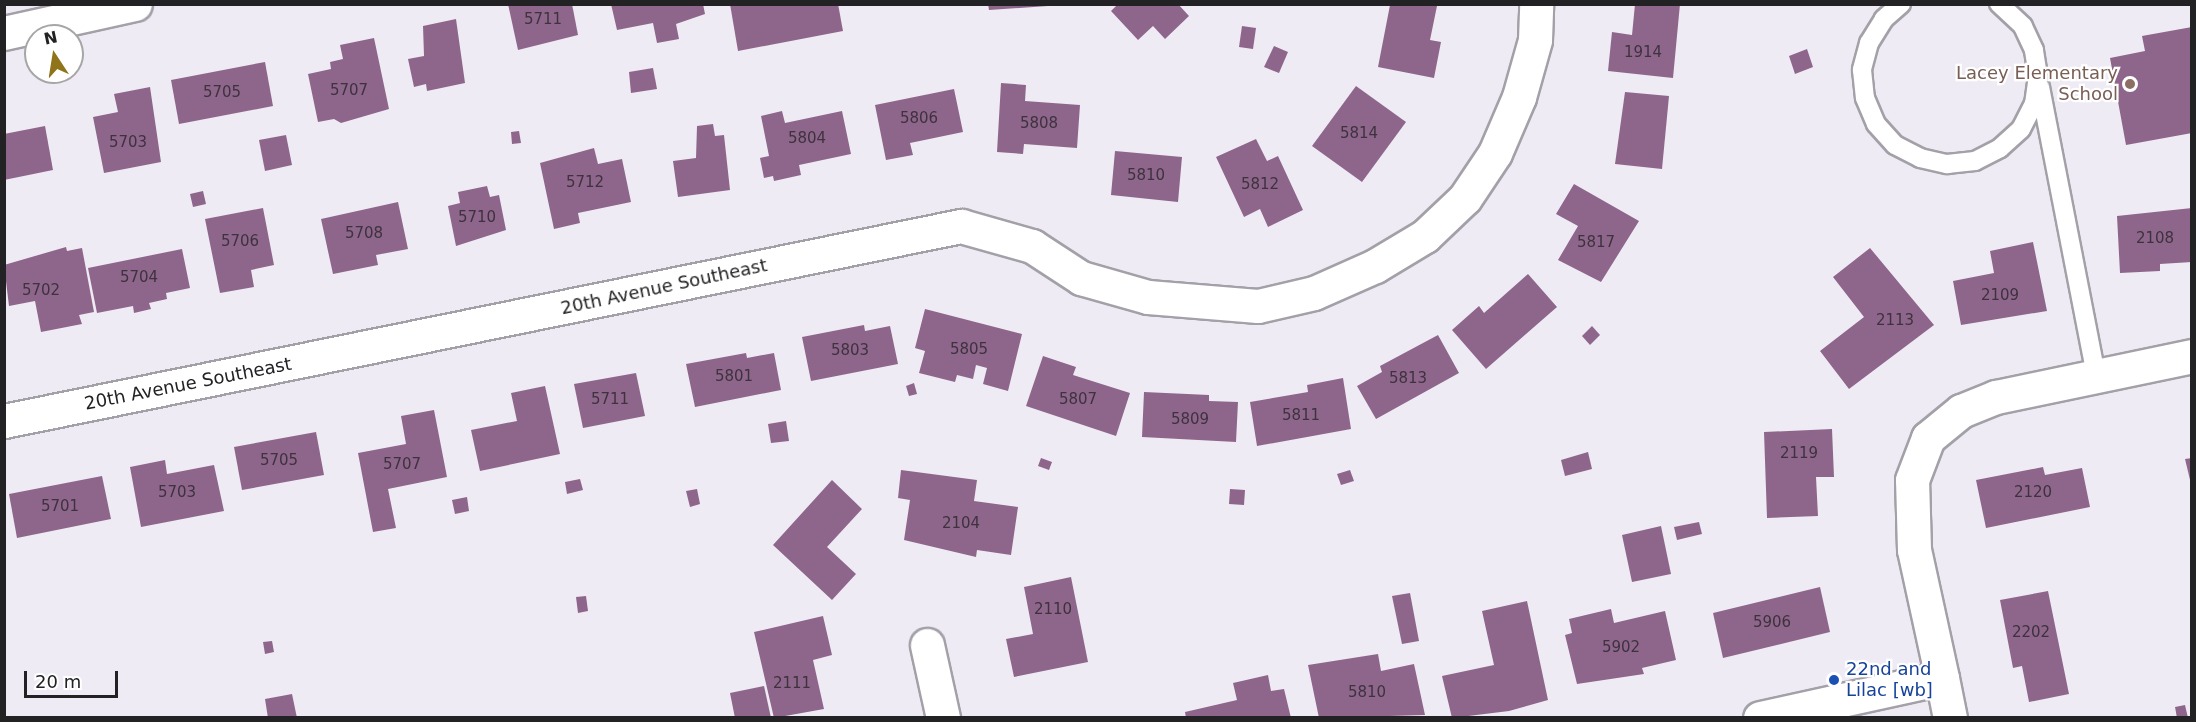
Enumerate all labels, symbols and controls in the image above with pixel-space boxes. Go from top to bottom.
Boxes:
house number: 5711 [524,11,562,29]
north arrow [24,24,84,84]
text: N [42,27,59,49]
house number: 1914 [1624,44,1662,62]
place label: Lacey Elementary School [1956,63,2118,106]
marker: Lacey Elementary School [2123,77,2137,91]
house number: 5707 [330,82,368,100]
house number: 5705 [203,84,241,102]
house number: 5806 [900,110,938,128]
house number: 5808 [1020,115,1058,133]
house number: 5814 [1340,125,1378,143]
house number: 5804 [788,130,826,148]
house number: 5703 [109,134,147,152]
house number: 5810 [1127,167,1165,185]
house number: 5712 [566,174,604,192]
house number: 5812 [1241,176,1279,194]
house number: 5710 [458,209,496,227]
house number: 5708 [345,225,383,243]
house number: 2108 [2136,230,2174,248]
house number: 5706 [221,233,259,251]
house number: 5817 [1577,234,1615,252]
street label: 20th Avenue Southeast [559,255,769,319]
house number: 5704 [120,269,158,287]
house number: 5702 [22,282,60,300]
house number: 2109 [1981,287,2019,305]
house number: 2113 [1876,312,1914,330]
house number: 5805 [950,341,988,359]
house number: 5803 [831,342,869,360]
street label: 20th Avenue Southeast [83,353,293,415]
house number: 5801 [715,368,753,386]
house number: 5813 [1389,370,1427,388]
house number: 5711 [591,391,629,409]
house number: 5807 [1059,391,1097,409]
house number: 5811 [1282,407,1320,425]
house number: 5809 [1171,411,1209,429]
house number: 2119 [1780,445,1818,463]
house number: 5705 [260,452,298,470]
house number: 5707 [383,456,421,474]
house number: 5703 [158,484,196,502]
house number: 2120 [2014,484,2052,502]
house number: 5701 [41,498,79,516]
house number: 2104 [942,515,980,533]
house number: 2110 [1034,601,1072,619]
house number: 5906 [1753,614,1791,632]
house number: 2202 [2012,624,2050,642]
house number: 5902 [1602,639,1640,657]
scale bar [27,659,122,697]
place label: 22nd and Lilac [wb] [1846,659,1933,702]
text: 20 m [35,671,81,692]
marker: 22nd and Lilac [wb] [1827,673,1841,687]
house number: 2111 [773,675,811,693]
house number: 5810 [1348,684,1386,702]

